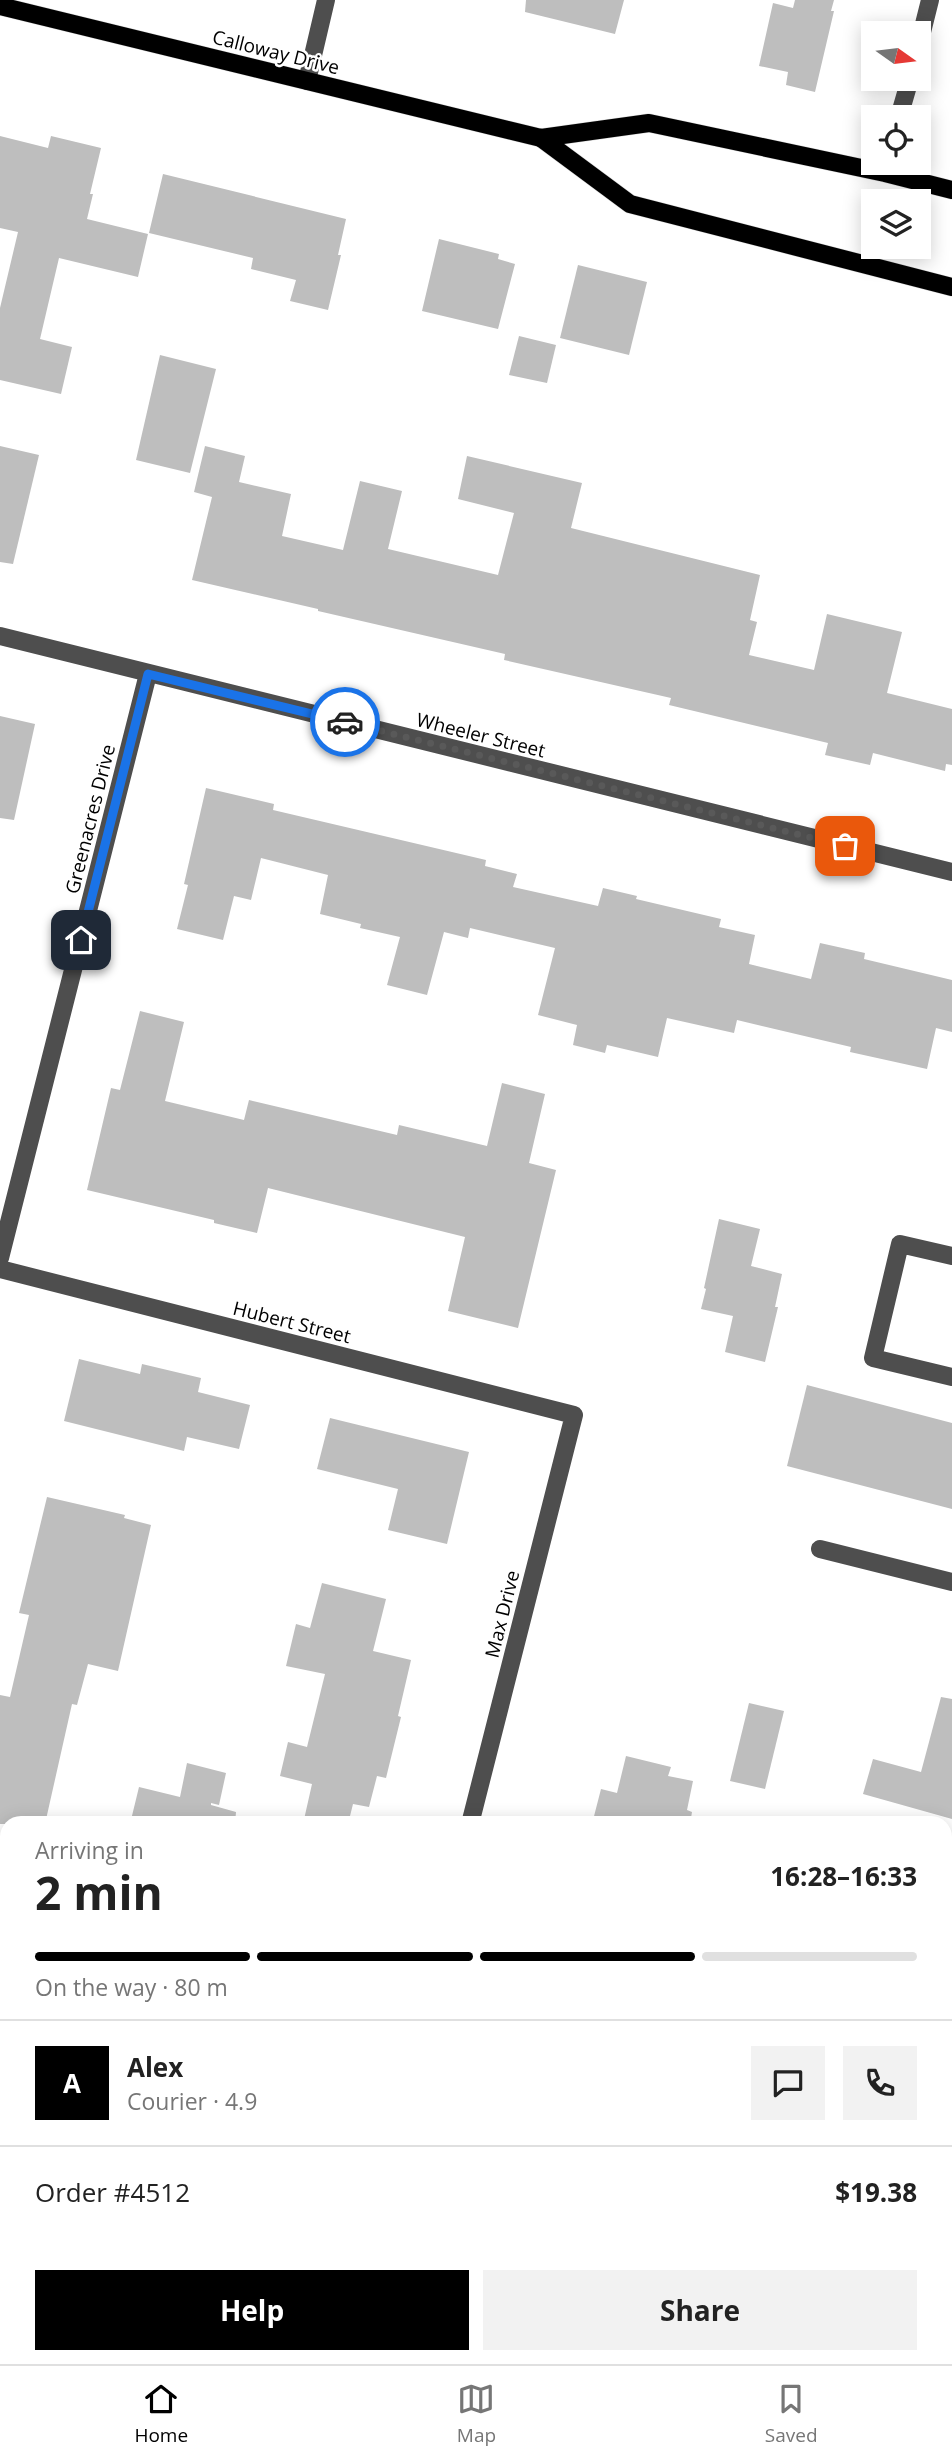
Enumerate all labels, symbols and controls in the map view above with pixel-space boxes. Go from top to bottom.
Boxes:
north arrow [861,21,931,91]
map controls [861,21,931,259]
street label: Calloway Drive [210,24,342,80]
button: locate [861,105,931,175]
button: layers [861,189,931,259]
courier [310,687,380,757]
icon: car [326,703,364,741]
street label: Wheeler Street [414,706,548,764]
street label: Greenacres Drive [59,742,121,896]
pin [815,816,875,876]
icon: bag [826,827,864,865]
pin [51,910,111,970]
icon: home [62,921,100,959]
street label: Hubert Street [230,1295,354,1349]
street label: Max Drive [479,1568,525,1660]
text: Arriving in [35,1834,144,1866]
text: 16:28–16:33 [770,1858,917,1894]
text: 2 min [35,1861,163,1923]
text: On the way · 80 m [35,1971,228,2003]
button: chat [751,2046,825,2120]
button: phone [843,2046,917,2120]
text: Alex [127,2049,183,2085]
text: A [63,2065,81,2101]
text: Courier · 4.9 [127,2085,257,2117]
text: Order #4512 [35,2174,190,2210]
text: $19.38 [835,2174,917,2210]
button: Help [35,2270,469,2350]
button: Share [483,2270,917,2350]
tab: Home [134,2380,188,2448]
tab: Map [457,2380,496,2448]
tab: Saved [765,2380,818,2448]

